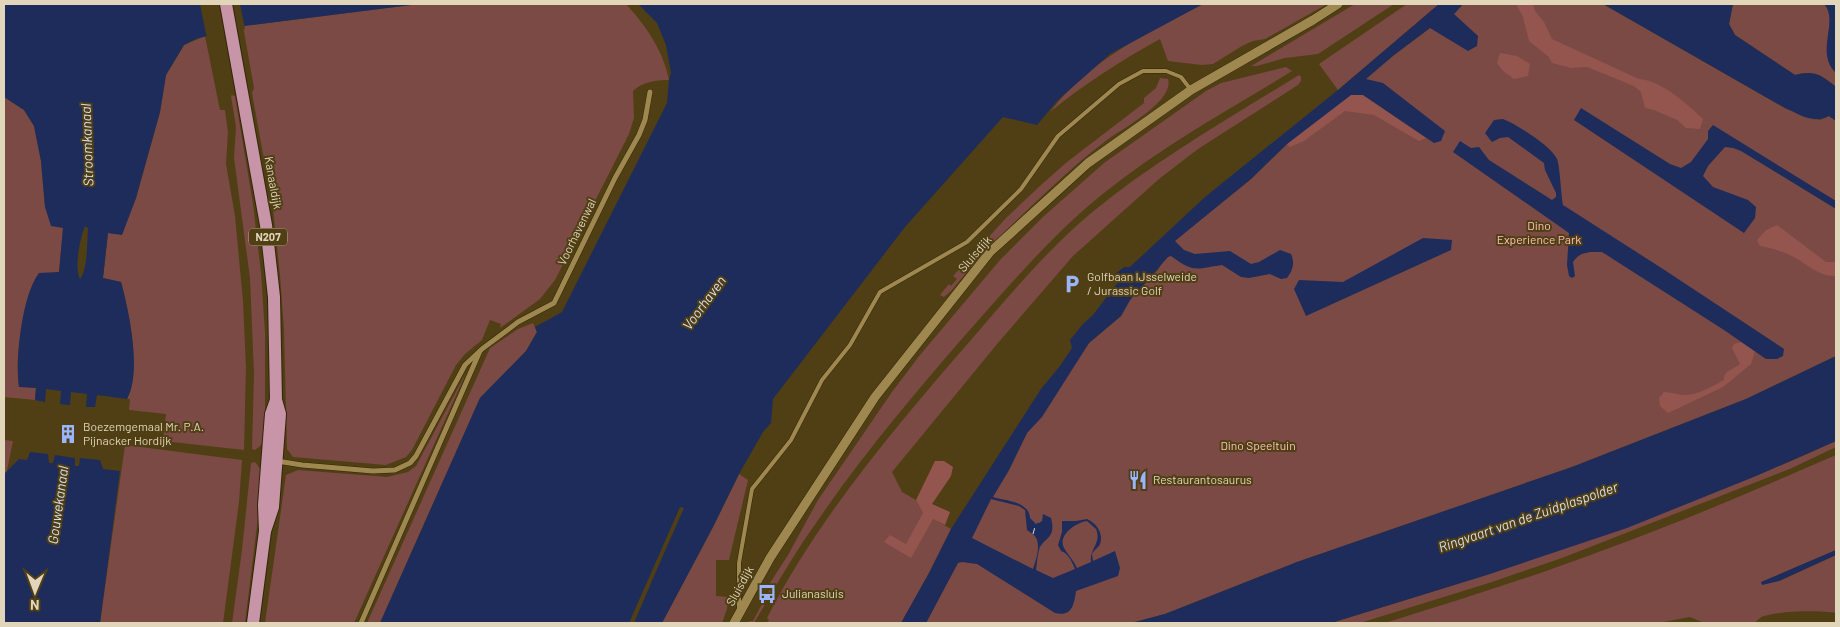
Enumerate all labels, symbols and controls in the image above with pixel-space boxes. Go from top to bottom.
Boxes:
water label: Stroomkanaal [77,103,96,187]
street label: Kanaaldijk [262,155,286,210]
street label: Voorhavenwal [554,196,598,267]
park label: Dino Experience Park [1497,218,1581,246]
road number: N207 [249,228,287,246]
street label: Sluisdijk [955,232,994,274]
place label: Golfbaan IJsselweide / Jurassic Golf [1087,269,1197,297]
water label: Voorhaven [678,272,729,333]
parking icon: Golfbaan IJsselweide / Jurassic Golf [1061,273,1083,295]
place label: Boezemgemaal Mr. P.A. Pijnacker Hordijk [83,419,204,447]
building icon: Boezemgemaal Mr. P.A. Pijnacker Hordijk [57,423,79,445]
park label: Dino Speeltuin [1220,438,1296,452]
water label: Gouwekanaal [44,465,71,545]
restaurant icon: Restaurantosaurus [1127,469,1149,491]
place label: Restaurantosaurus [1153,472,1252,486]
water label: Ringvaart van de Zuidplaspolder [1436,477,1621,555]
street label: Sluisdijk [722,563,756,608]
north arrow [10,567,60,617]
bus stop icon: Julianasluis [756,583,778,605]
place label: Julianasluis [782,586,844,600]
text: N [30,597,40,614]

